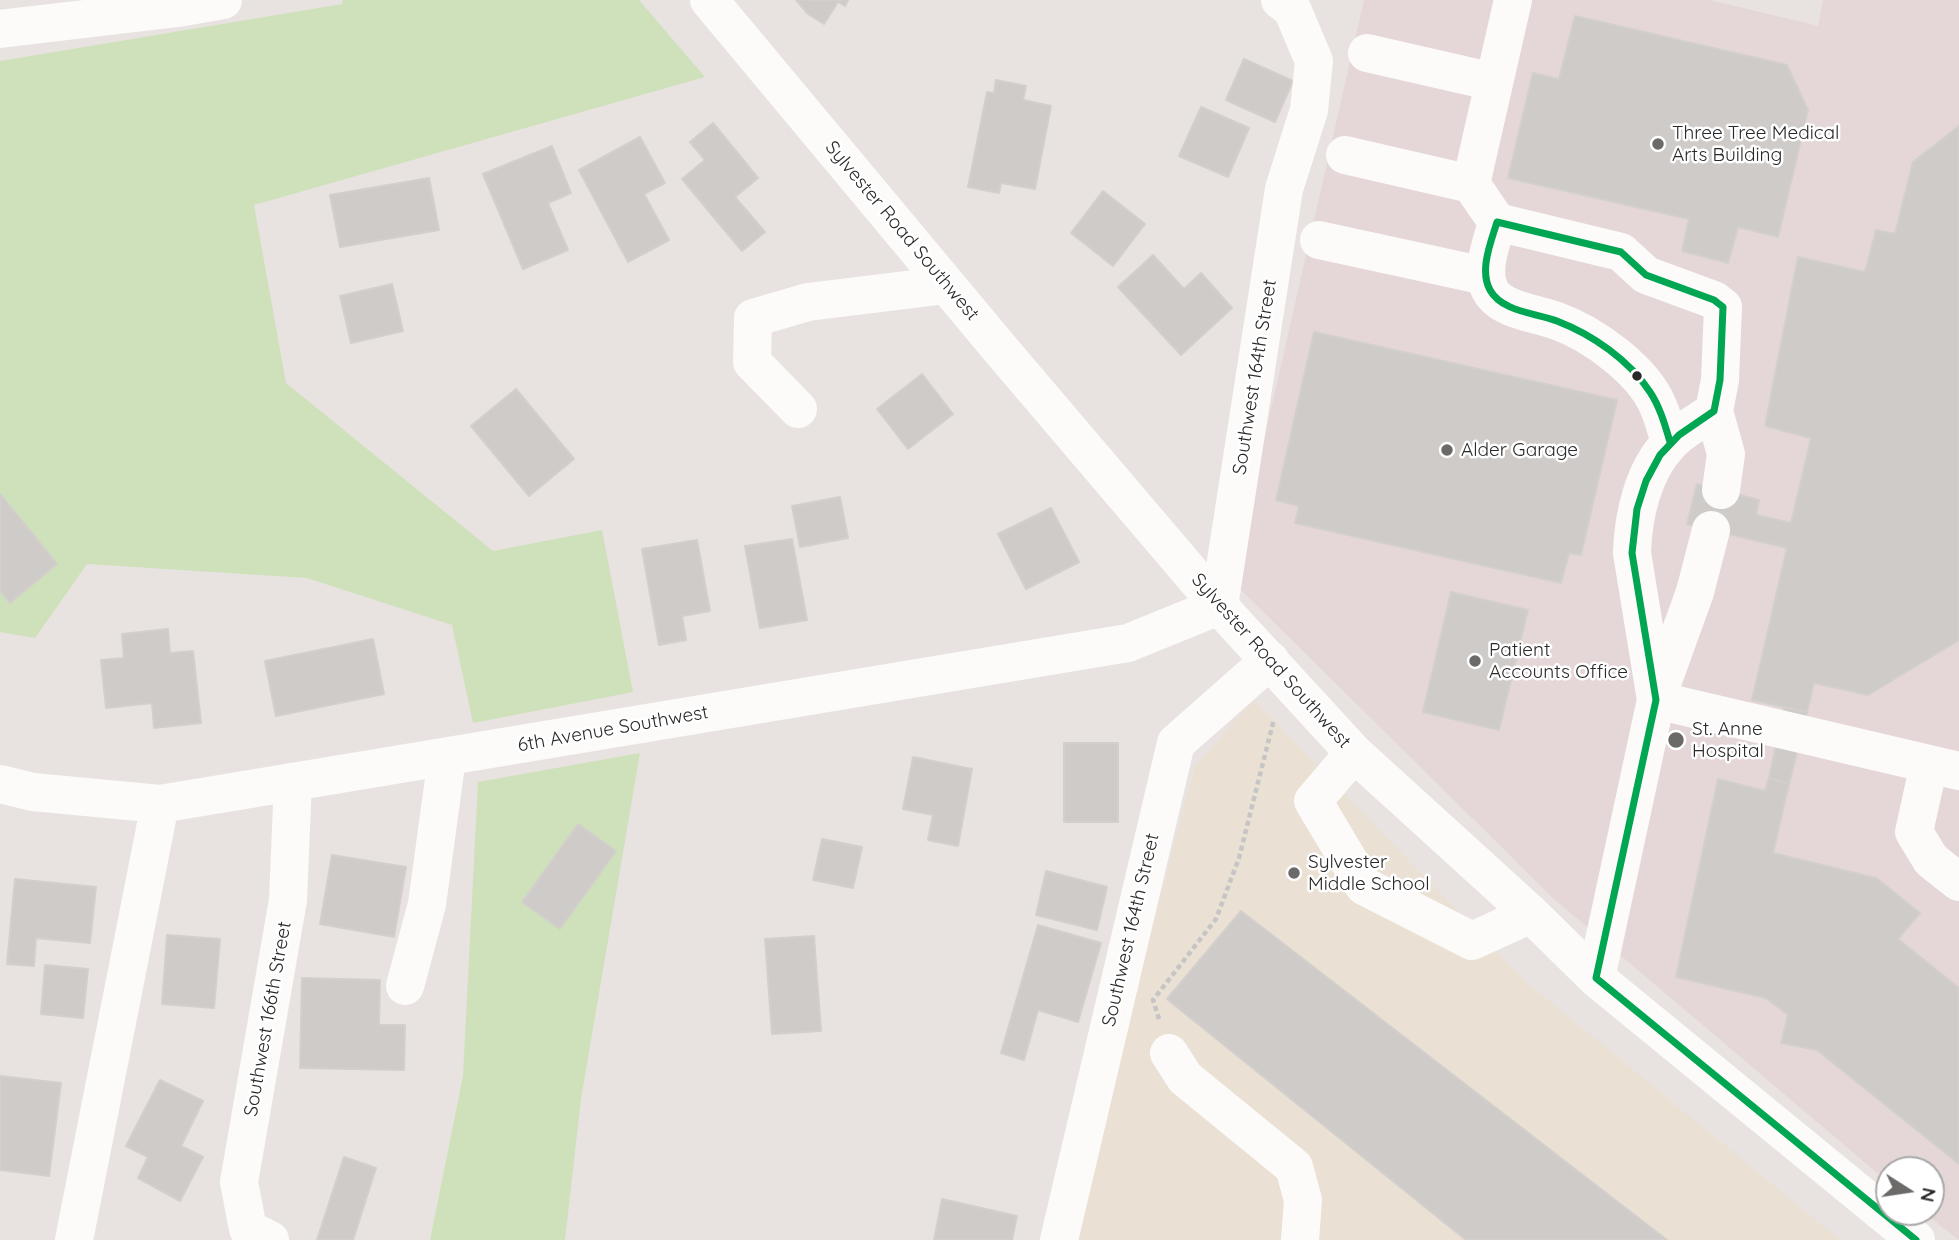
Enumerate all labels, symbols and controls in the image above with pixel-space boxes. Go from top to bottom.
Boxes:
place label: Three Tree Medical Arts Building [1672,122,1839,166]
marker: Three Tree Medical Arts Building [1650,136,1666,152]
street label: Sylvester Road Southwest [820,137,984,325]
street label: Southwest 164th Street [1228,278,1282,476]
unlabelled marker [1630,369,1644,383]
place label: Alder Garage [1461,439,1578,461]
marker: Alder Garage [1439,442,1455,458]
street label: Sylvester Road Southwest [1186,569,1356,753]
place label: Patient Accounts Office [1489,639,1628,683]
marker: Patient Accounts Office [1467,653,1483,669]
street label: 6th Avenue Southwest [516,701,710,757]
place label: St. Anne Hospital [1692,718,1764,762]
marker: St. Anne Hospital [1666,730,1686,750]
street label: Southwest 164th Street [1098,831,1164,1029]
place label: Sylvester Middle School [1308,851,1430,895]
marker: Sylvester Middle School [1286,865,1302,881]
street label: Southwest 166th Street [240,920,296,1118]
north arrow [1875,1156,1945,1226]
text: N [1915,1186,1942,1204]

